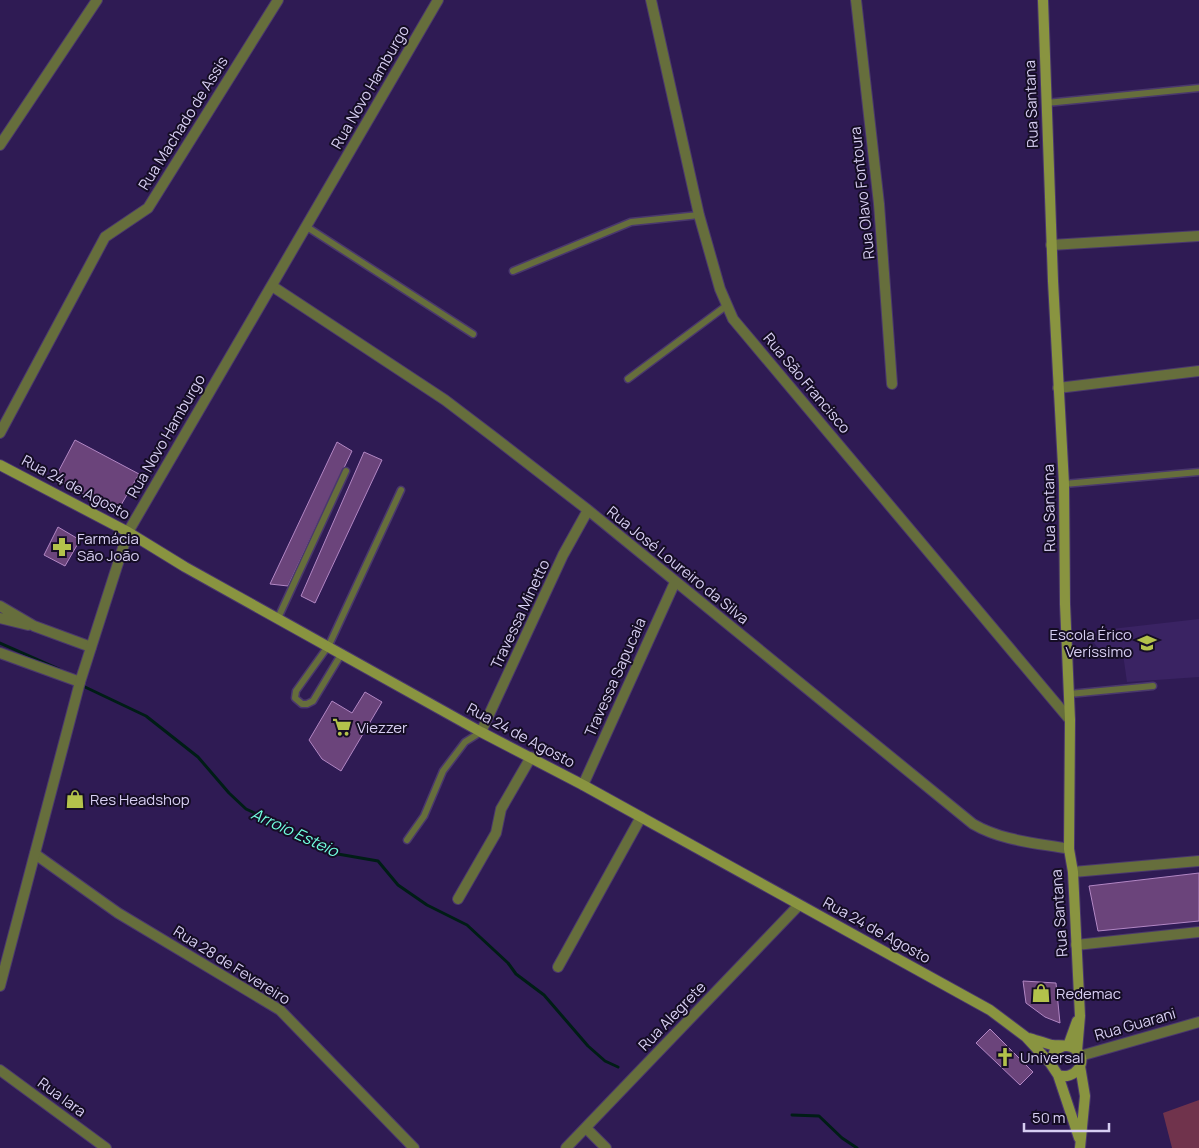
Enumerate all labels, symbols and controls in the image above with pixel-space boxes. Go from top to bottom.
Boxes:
street label: Rua Novo Hamburgo [326,21,414,153]
street label: Rua Machado de Assis [133,52,233,194]
street label: Rua Santana [1019,60,1043,148]
street label: Rua Olavo Fontoura [845,126,879,260]
street label: Rua São Francisco [759,328,855,438]
street label: Rua Novo Hamburgo [122,370,210,502]
street label: Rua 24 de Agosto [18,450,134,525]
street label: Rua Santana [1038,464,1060,552]
street label: Rua José Loureiro da Silva [603,501,753,629]
place label: Farmácia São João [77,528,140,566]
pharmacy icon: Farmácia São João [51,536,73,558]
street label: Travessa Minetto [485,556,555,672]
street label: Travessa Sapucaia [579,614,651,740]
place label: Escola Érico Veríssimo [1049,624,1132,662]
school or university icon: Escola Érico Veríssimo [1136,632,1158,654]
street label: Rua 24 de Agosto [463,698,579,773]
supermarket icon: Viezzer [331,716,353,738]
place label: Viezzer [357,717,408,738]
shop icon: Res Headshop [64,788,86,810]
place label: Res Headshop [90,789,190,810]
water label: Arroio Esteio [248,802,343,862]
street label: Rua Santana [1045,868,1073,958]
street label: Rua 24 de Agosto [819,892,935,968]
street label: Rua 28 de Fevereiro [170,921,295,1010]
street label: Rua Alegrete [634,977,711,1055]
shop icon: Redemac [1030,982,1052,1004]
place label: Redemac [1056,983,1121,1004]
street label: Rua Guarani [1092,1002,1178,1046]
church icon: Universal [994,1046,1016,1068]
place label: Universal [1020,1047,1084,1068]
street label: Rua Iara [34,1072,90,1122]
scale bar [1024,1100,1109,1132]
text: 50 m [1032,1107,1066,1128]

